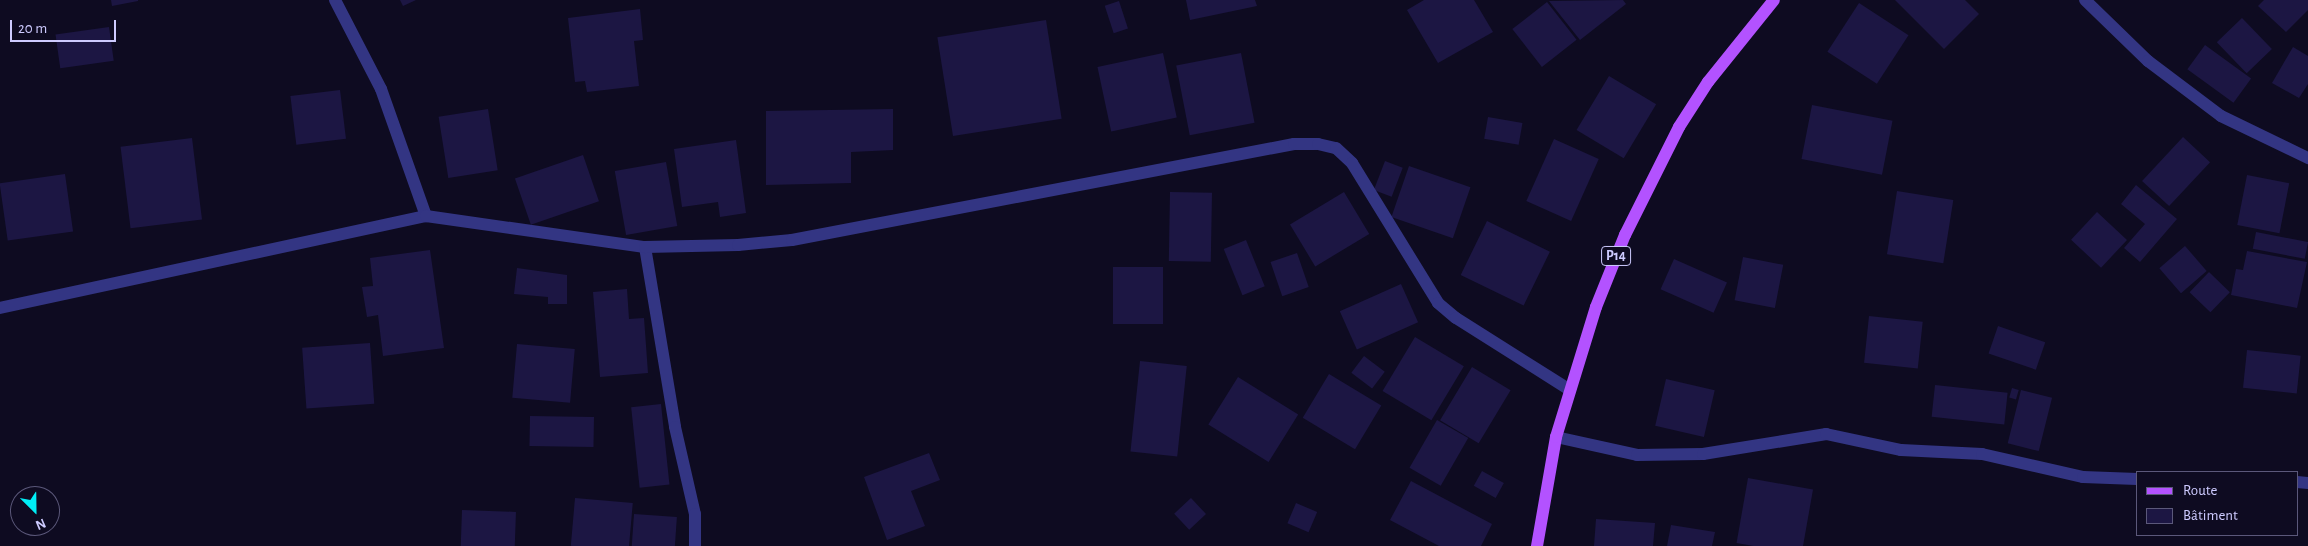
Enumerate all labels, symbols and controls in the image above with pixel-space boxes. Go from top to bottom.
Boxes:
scale bar [12,10,119,42]
text: 20 m [18,21,47,36]
road number: P14 [1601,245,1631,268]
legend [2136,471,2298,536]
text: Route [2183,483,2217,498]
north arrow [10,486,60,536]
text: Bâtiment [2183,508,2238,523]
text: N [33,516,48,532]

